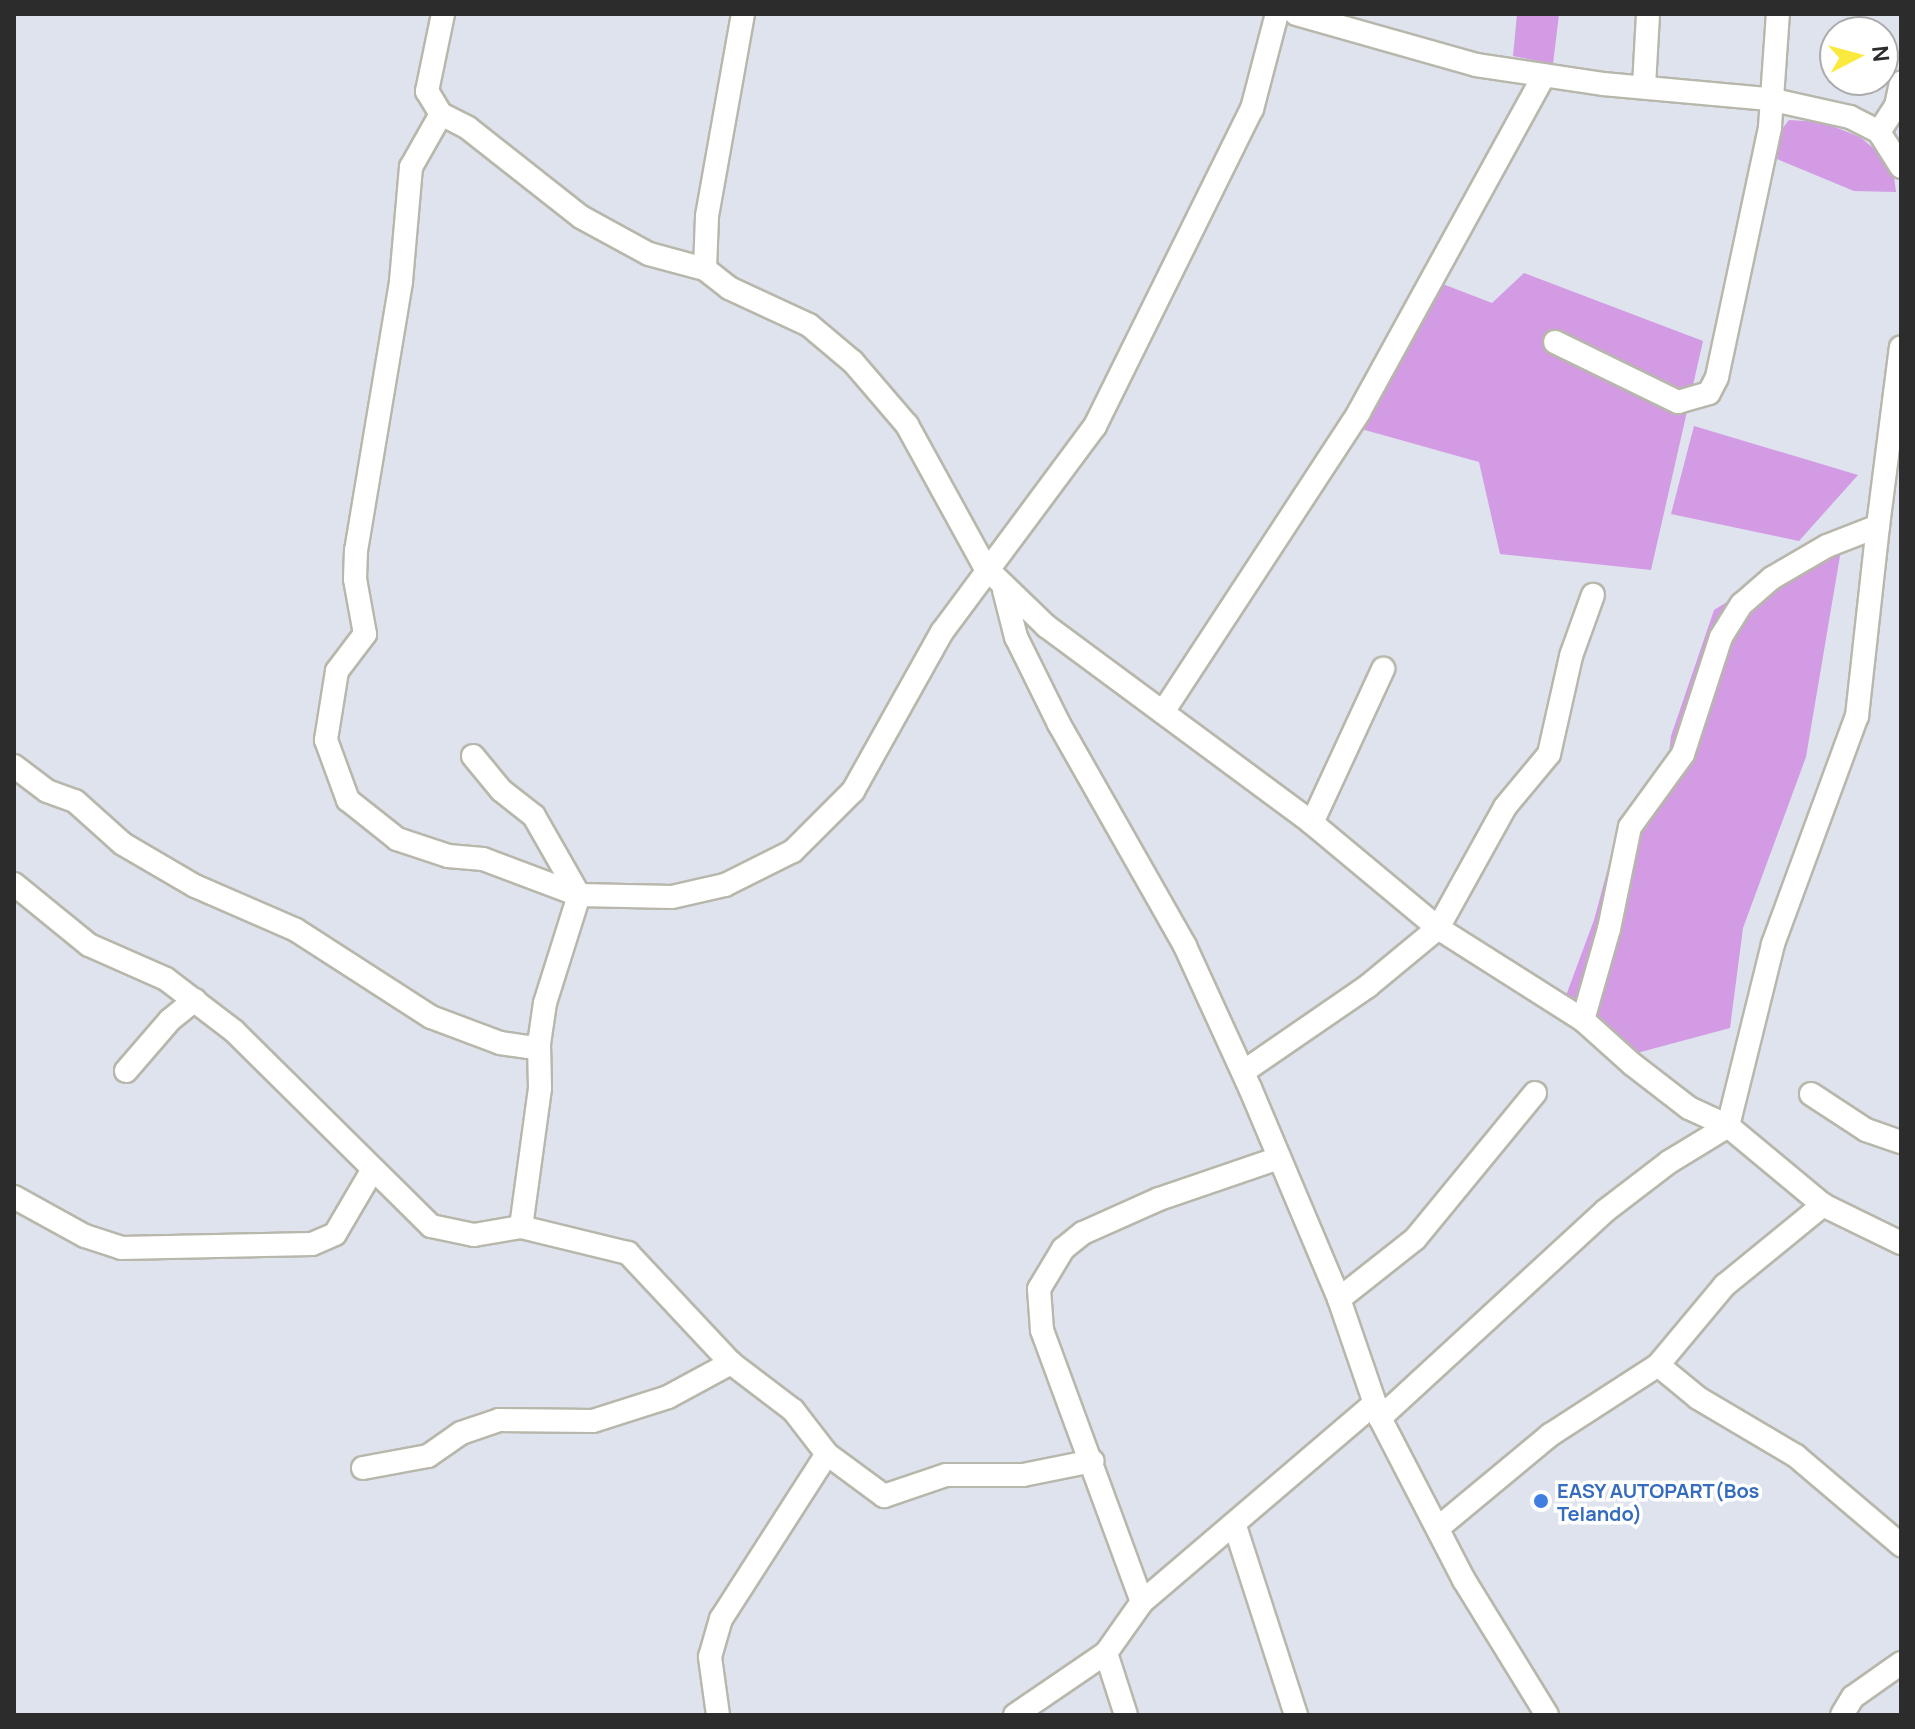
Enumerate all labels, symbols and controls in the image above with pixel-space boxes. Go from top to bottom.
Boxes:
north arrow [1819,16,1899,96]
text: N [1865,44,1897,63]
place label: EASY AUTOPART(Bos Telando) [1557,1478,1760,1525]
marker: EASY AUTOPART(Bos Telando) [1532,1492,1550,1510]

